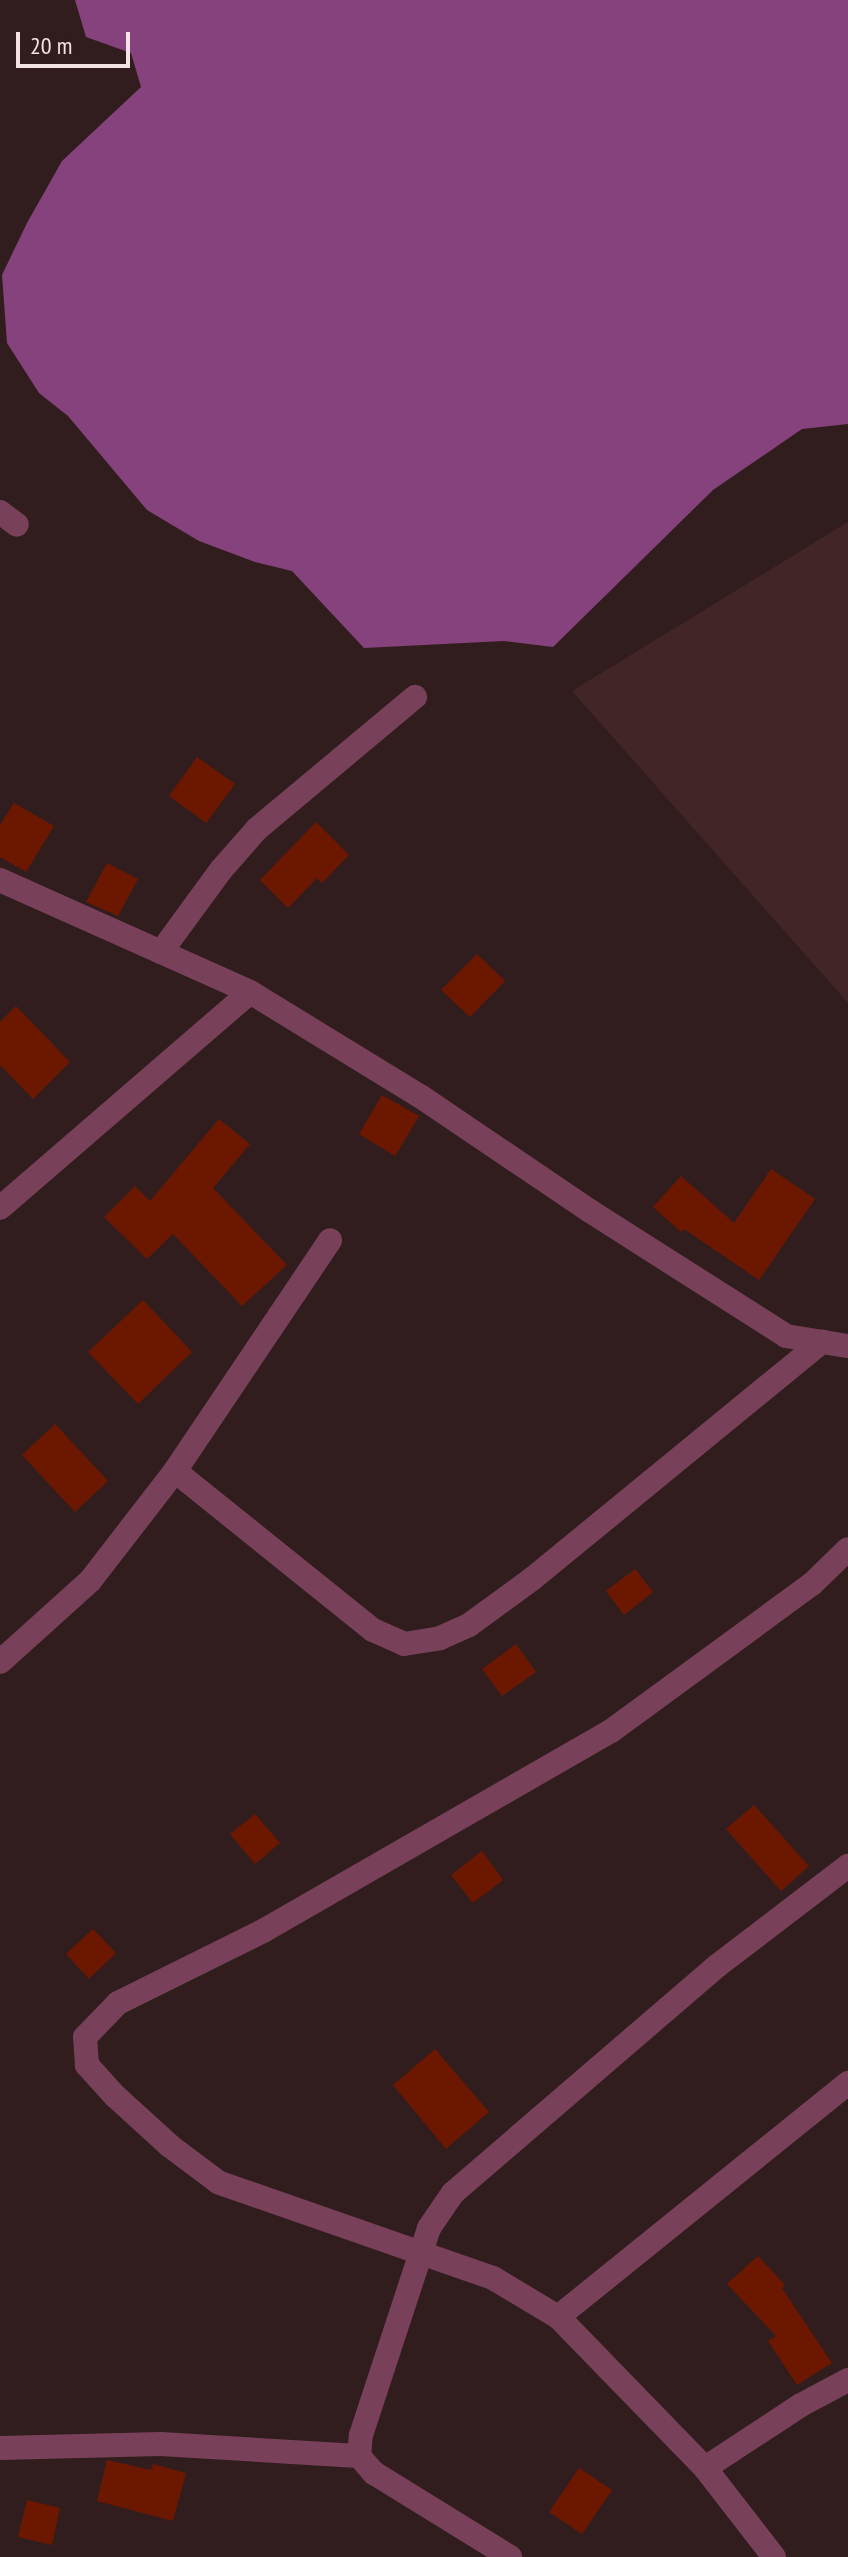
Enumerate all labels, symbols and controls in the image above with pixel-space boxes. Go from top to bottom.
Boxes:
scale bar [20,16,134,66]
text: 20 m [30,30,72,61]

